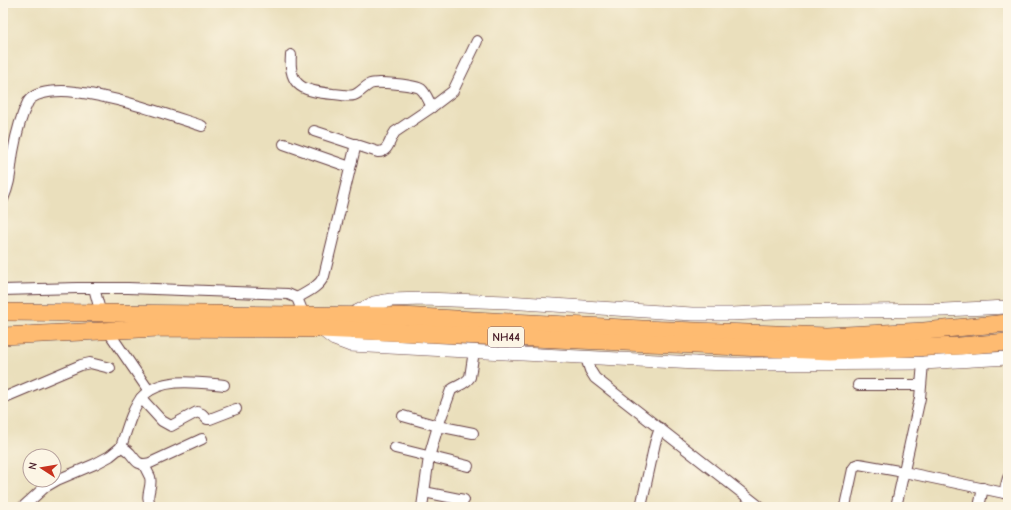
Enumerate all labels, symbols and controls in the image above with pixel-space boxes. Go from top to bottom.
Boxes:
road number: NH44 [488,327,524,347]
north arrow [22,448,62,488]
text: N [26,461,40,471]

